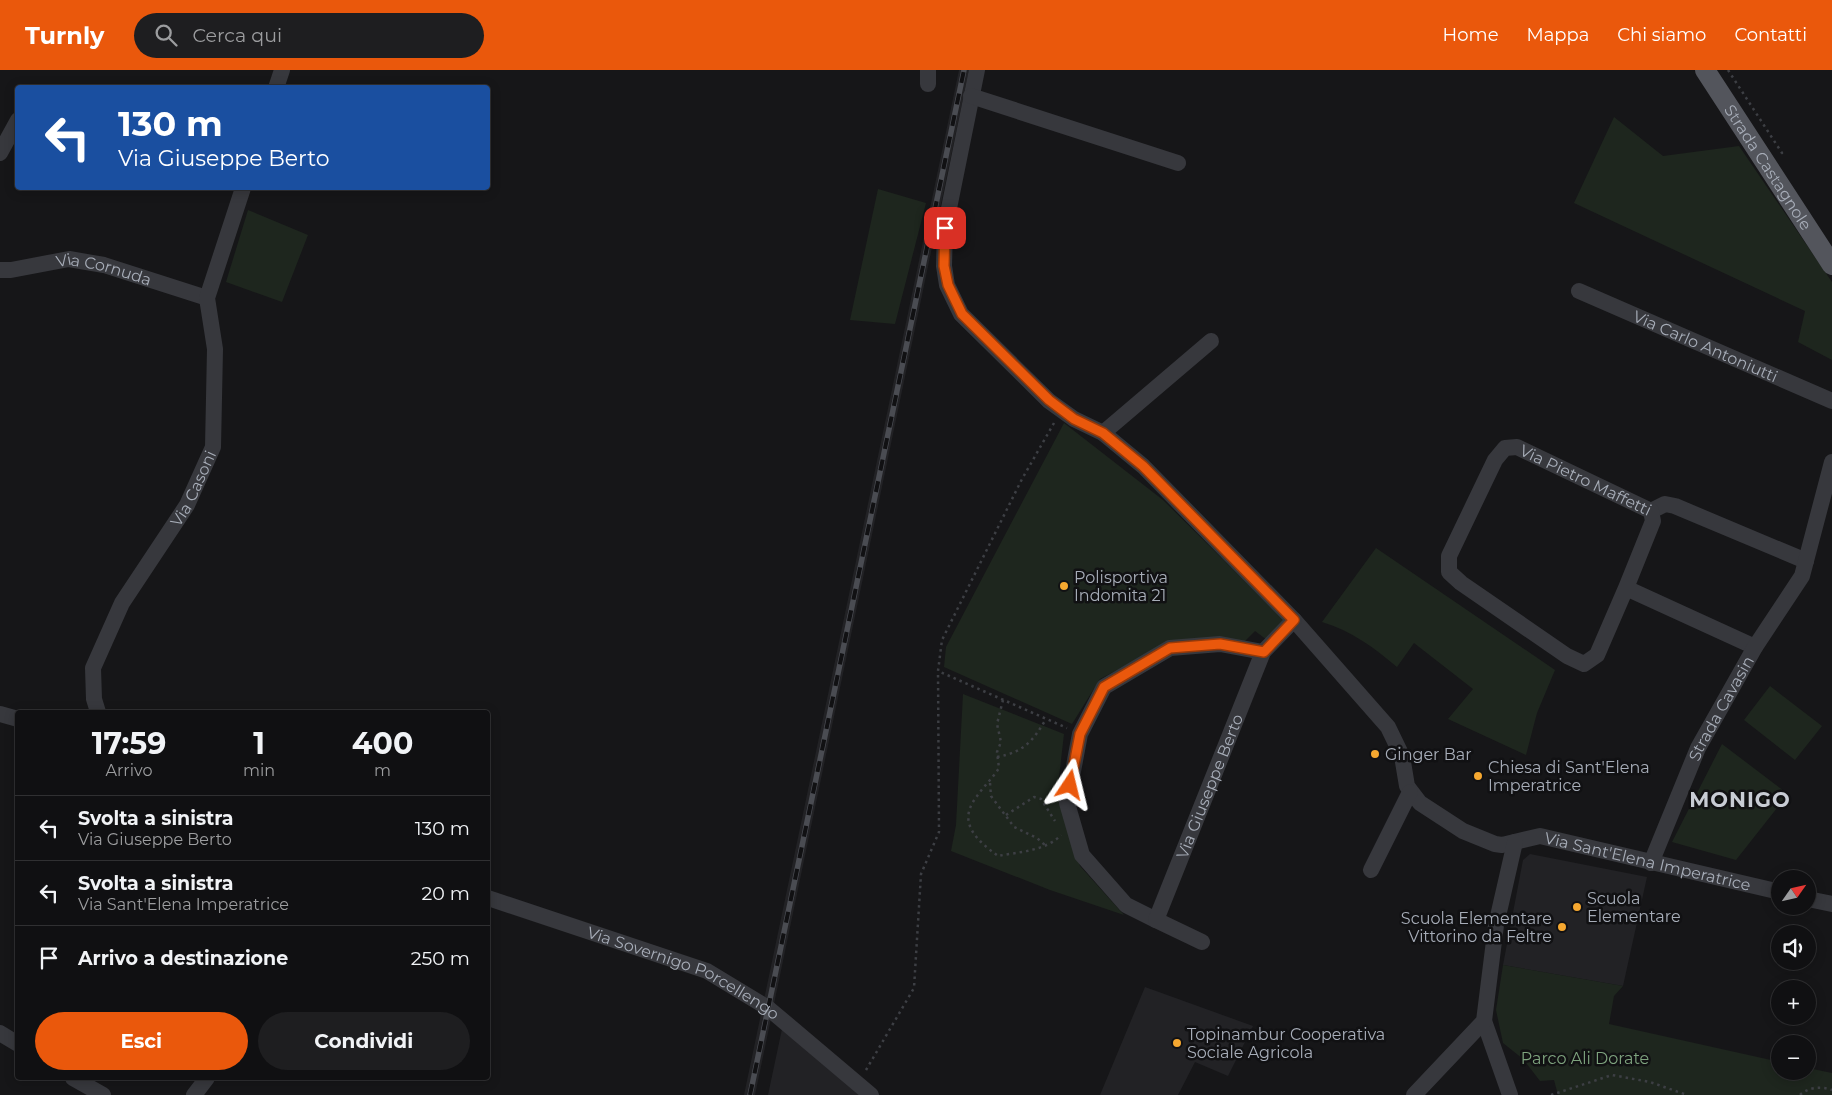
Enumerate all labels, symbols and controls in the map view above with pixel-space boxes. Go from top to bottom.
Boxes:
search box [134,13,484,58]
text: Turnly [25,21,104,50]
icon: search [152,21,180,49]
text: Cerca qui [192,24,282,47]
text: Home [1443,24,1499,46]
text: Mappa [1527,24,1589,46]
text: Chi siamo [1617,24,1706,46]
text: Contatti [1734,24,1807,46]
street label: Strada Castagnole [1720,101,1816,234]
text: 130 m [118,102,223,145]
icon: left [35,105,100,170]
text: Via Giuseppe Berto [118,145,330,172]
pin [924,207,966,249]
icon: arrive [931,214,959,242]
street label: Via Cornuda [54,249,154,289]
street label: Via Carlo Antoniutti [1630,306,1781,386]
street label: Via Pietro Maffetti [1517,440,1655,519]
street label: Via Casoni [166,447,220,530]
place label: Polisportiva Indomita 21 [1074,568,1168,605]
marker: Polisportiva Indomita 21 [1058,580,1070,592]
street label: Strada Cavasin [1684,652,1758,764]
street label: Via Giuseppe Berto [1172,711,1247,861]
text: 17:59 [92,725,166,762]
text: 1 [253,725,265,762]
text: 400 [352,725,413,762]
place label: Ginger Bar [1385,745,1472,764]
marker: Ginger Bar [1369,748,1381,760]
position arrow [1043,758,1095,810]
place label: Chiesa di Sant'Elena Imperatrice [1488,758,1650,795]
text: Arrivo [106,761,152,780]
text: min [243,761,275,780]
text: m [374,761,391,780]
marker: Chiesa di Sant'Elena Imperatrice [1472,770,1484,782]
district label: MONIGO [1689,787,1791,812]
text: Svolta a sinistra [78,807,233,830]
icon: left [35,814,63,842]
text: 130 m [415,817,470,840]
street label: Via Sant'Elena Imperatrice [1543,828,1753,894]
text: Via Giuseppe Berto [78,830,232,849]
north arrow [1771,870,1816,915]
map controls [1771,870,1816,1080]
text: Svolta a sinistra [78,872,233,895]
icon: left [35,879,63,907]
text: 20 m [422,882,470,905]
place label: Scuola Elementare [1587,889,1681,926]
text: Via Sant'Elena Imperatrice [78,895,289,914]
marker: Scuola Elementare [1571,901,1583,913]
place label: Scuola Elementare Vittorino da Feltre [1401,909,1552,946]
marker: Scuola Elementare Vittorino da Feltre [1556,921,1568,933]
street label: Via Sovernigo Porcellengo [585,922,784,1023]
button: sound [1771,925,1816,970]
icon: arrive [35,944,63,972]
text: Arrivo a destinazione [78,947,288,970]
text: 250 m [411,947,470,970]
button: + [1771,980,1816,1025]
button: Esci [35,1012,248,1070]
button: Condividi [258,1012,470,1070]
place label: Topinambur Cooperativa Sociale Agricola [1187,1025,1385,1062]
button: − [1771,1035,1816,1080]
marker: Topinambur Cooperativa Sociale Agricola [1171,1037,1183,1049]
park label: Parco Ali Dorate [1521,1049,1649,1068]

